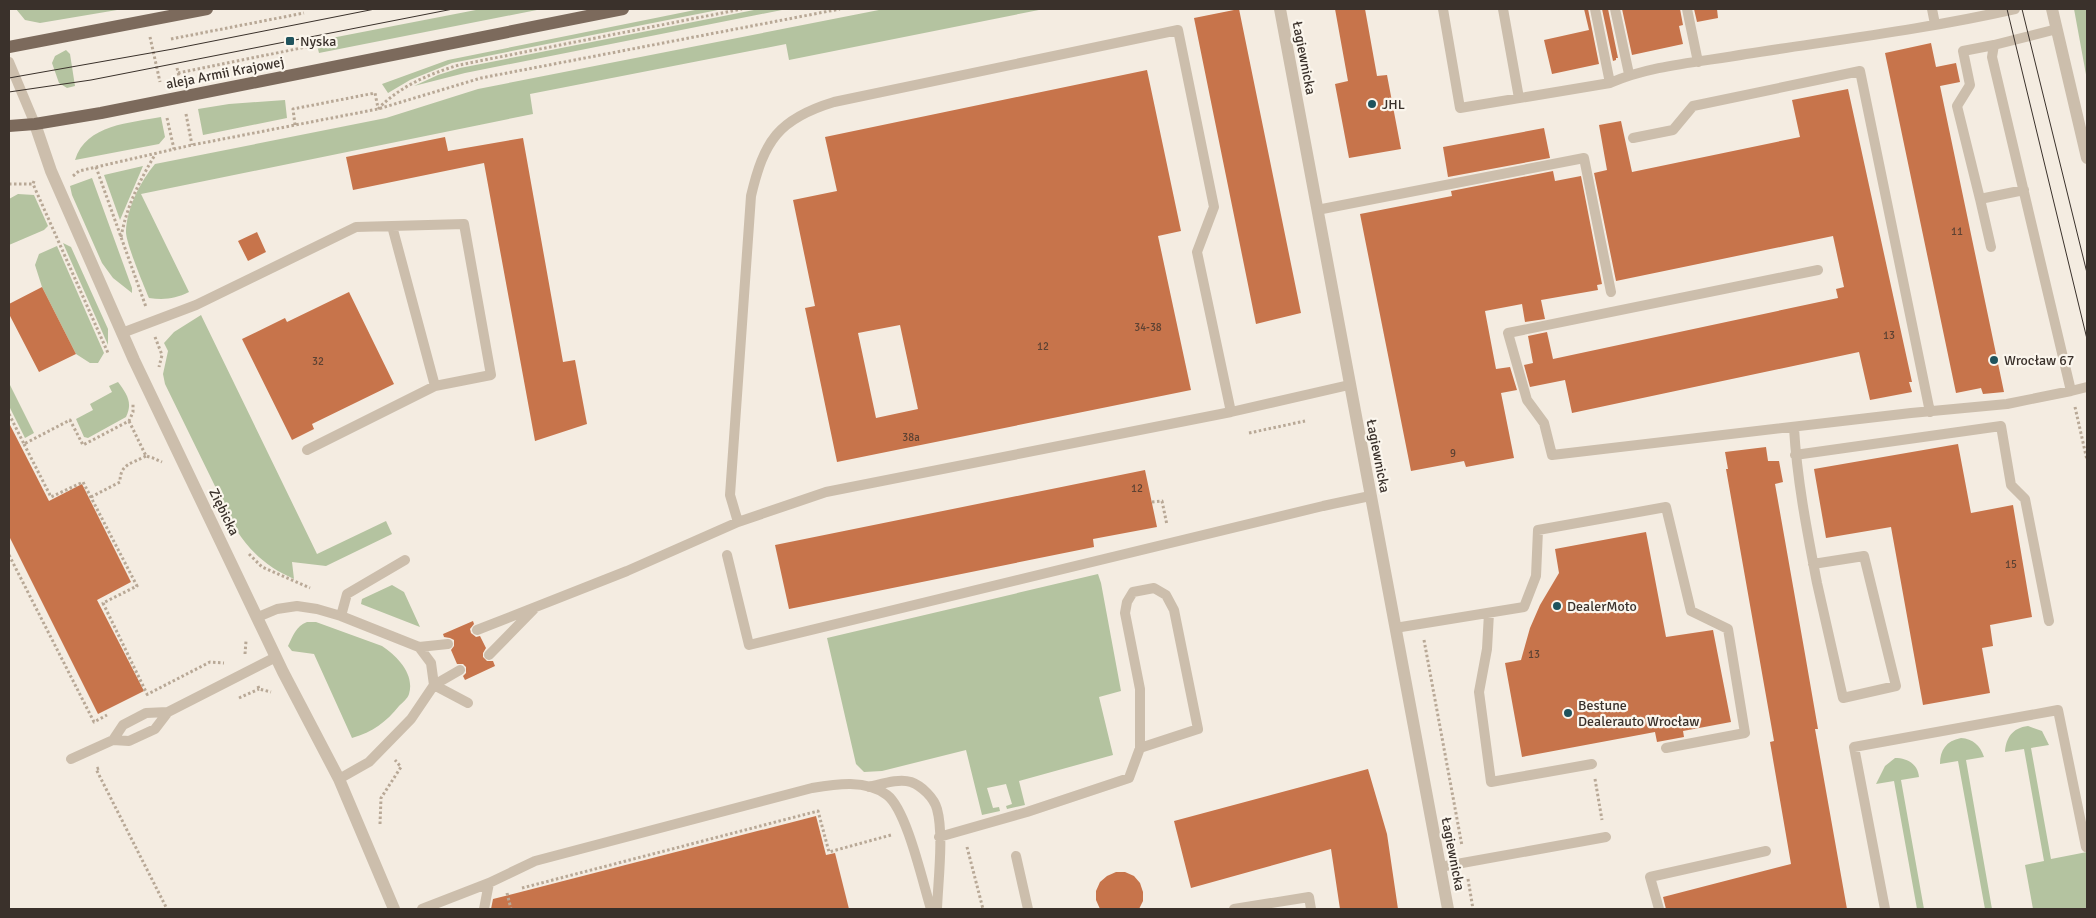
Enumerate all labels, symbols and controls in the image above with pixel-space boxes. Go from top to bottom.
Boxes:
street label: Łagiewnicka [1289,20,1319,96]
place label: Nyska [300,33,336,50]
marker: Nyska [284,35,296,47]
street label: aleja Armii Krajowej [164,53,286,93]
place label: JHL [1382,96,1405,113]
marker: JHL [1366,98,1378,110]
house number: 11 [1951,225,1963,238]
house number: 34-38 [1134,321,1162,334]
house number: 13 [1883,329,1895,342]
house number: 12 [1037,340,1049,353]
place label: Wrocław 67 [2004,352,2074,369]
marker: Wrocław 67 [1988,354,2000,366]
house number: 32 [312,355,324,368]
street label: Łagiewnicka [1363,418,1393,494]
house number: 38a [902,431,920,444]
house number: 9 [1450,447,1456,460]
house number: 12 [1131,482,1143,495]
street label: Ziębicka [205,486,243,538]
house number: 15 [2005,558,2017,571]
place label: DealerMoto [1567,598,1637,615]
marker: DealerMoto [1551,600,1563,612]
house number: 13 [1528,648,1540,661]
place label: Bestune Dealerauto Wrocław [1578,697,1699,730]
marker: Bestune Dealerauto Wrocław [1562,707,1574,719]
street label: Łagiewnicka [1438,816,1468,892]

